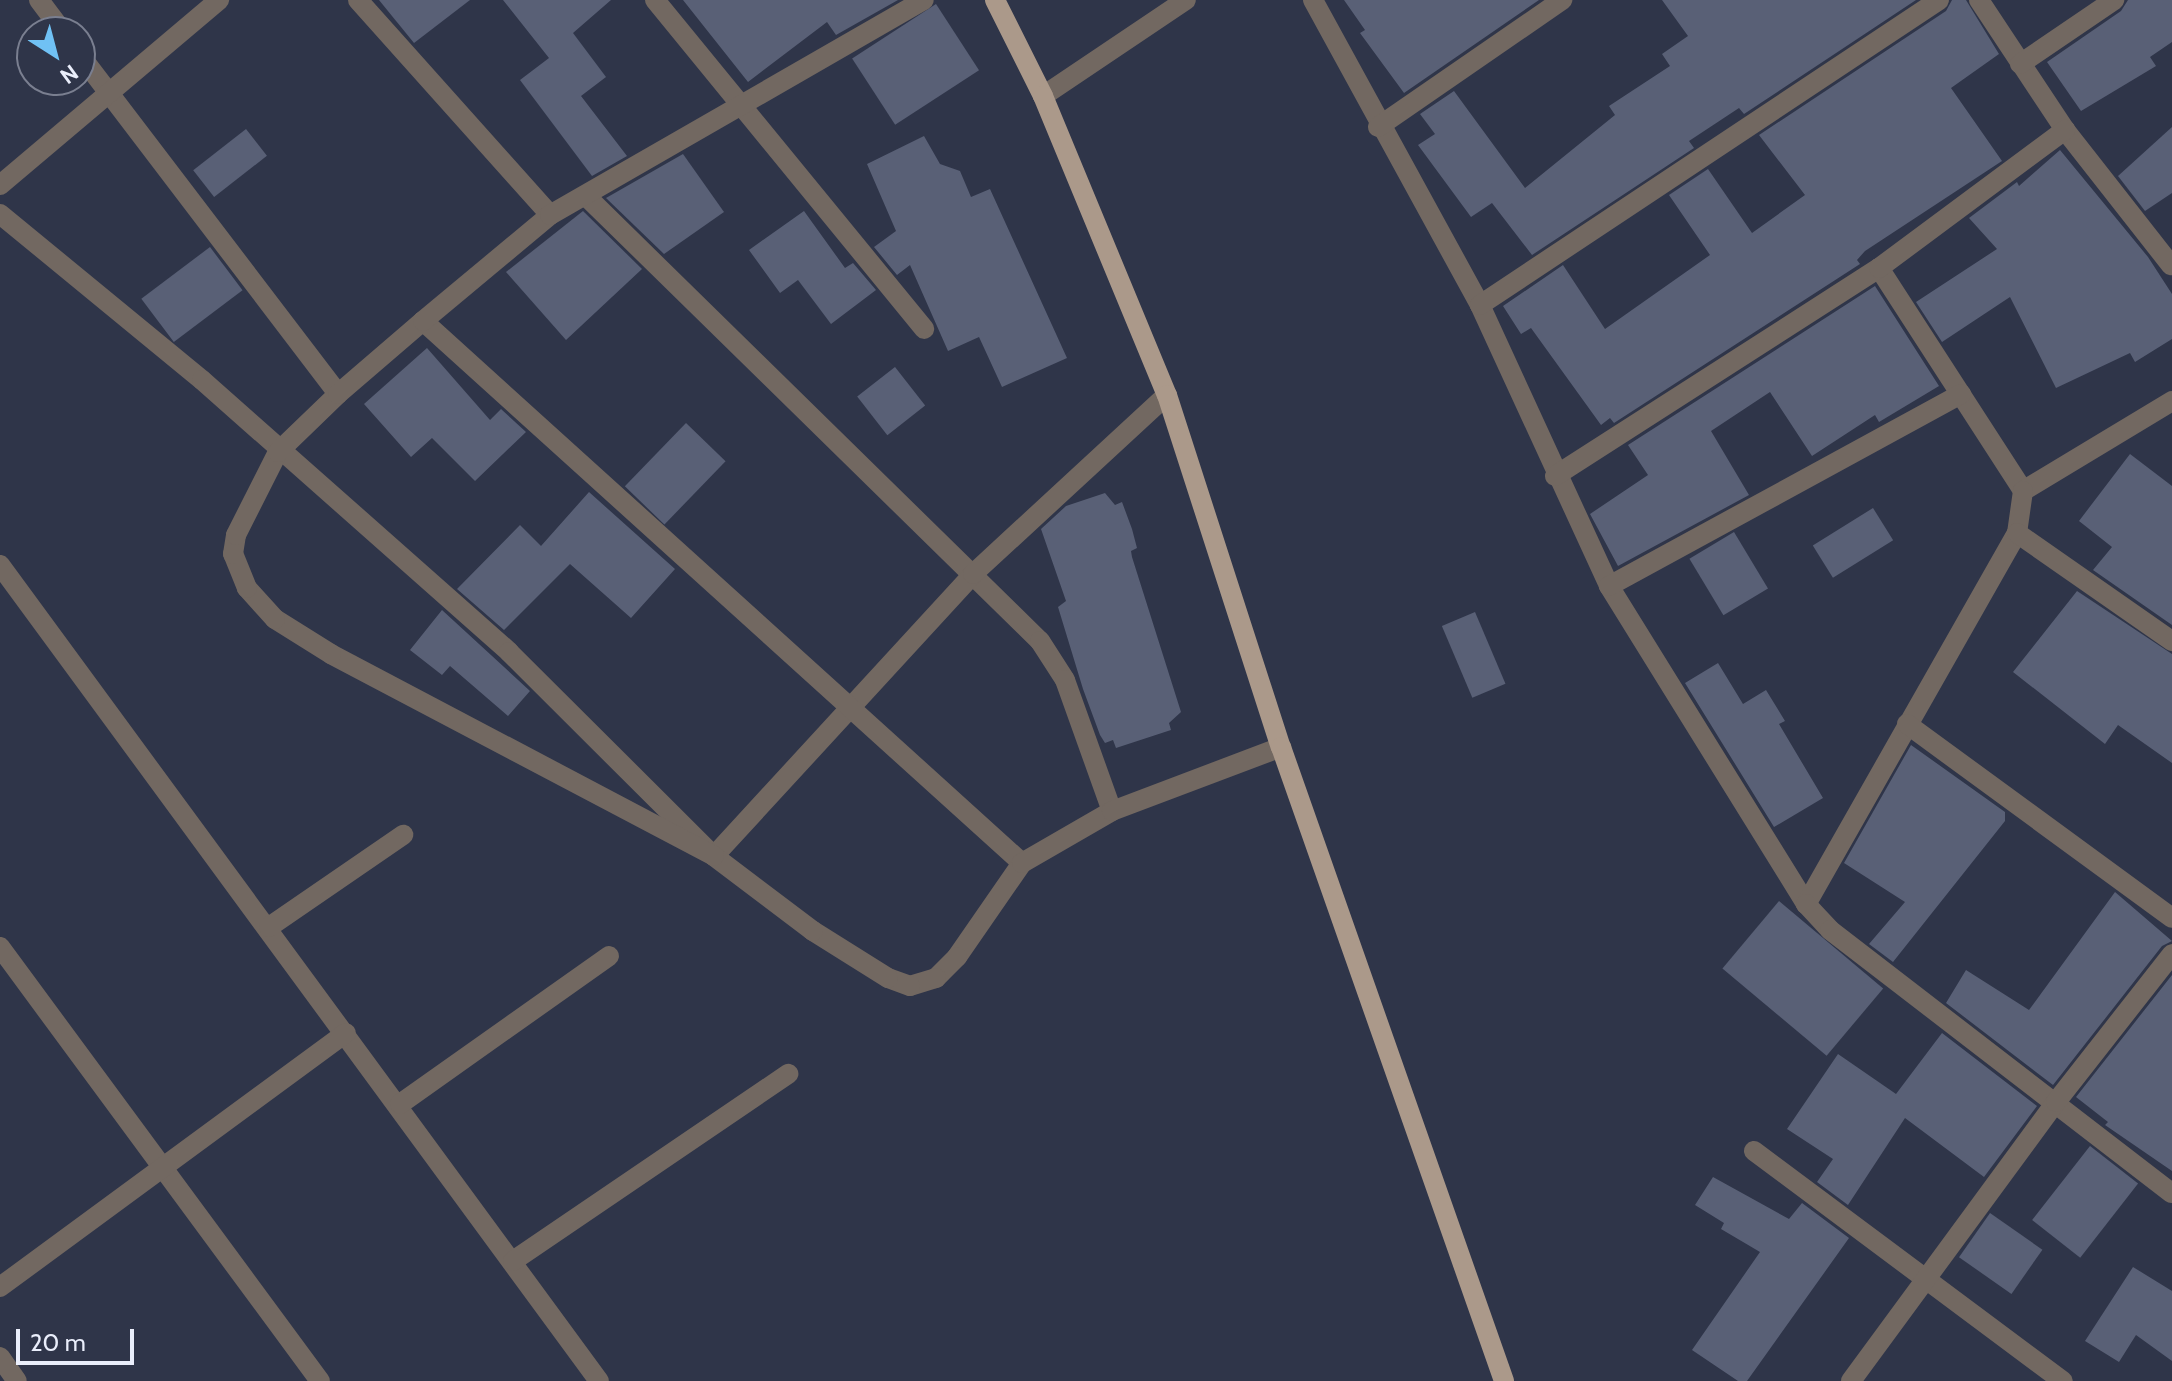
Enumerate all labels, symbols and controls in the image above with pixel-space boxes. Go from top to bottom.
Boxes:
north arrow [16,16,96,96]
text: N [55,59,83,90]
scale bar [20,1313,138,1363]
text: 20 m [30,1328,86,1357]

